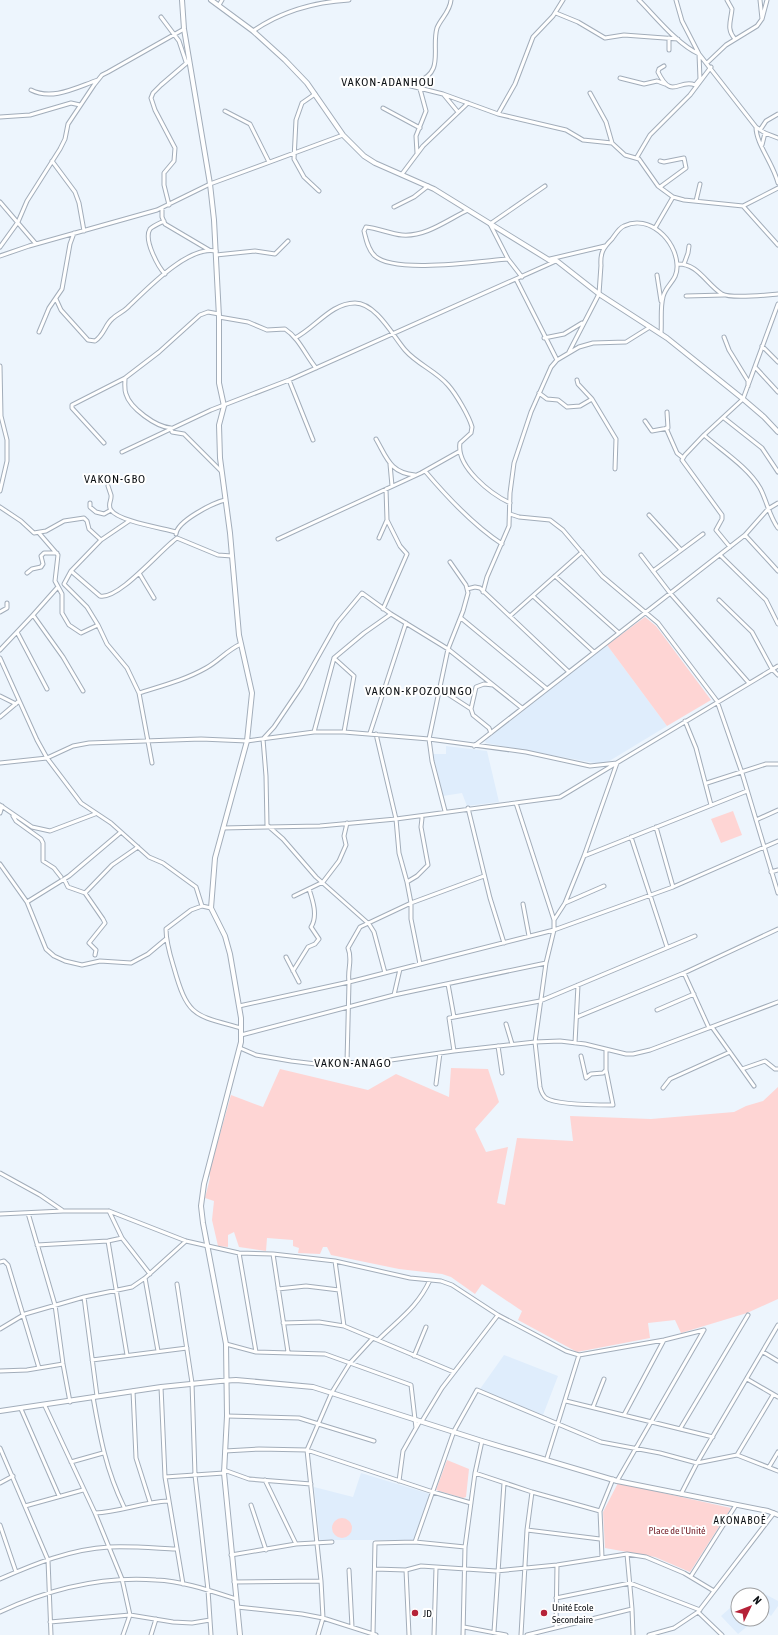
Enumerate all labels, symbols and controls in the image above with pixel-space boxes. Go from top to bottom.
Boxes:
district label: VAKON-ADANHOU [341,75,435,89]
district label: VAKON-GBO [84,472,146,486]
district label: VAKON-KPOZOUNGO [365,684,473,698]
district label: VAKON-ANAGO [314,1056,392,1070]
district label: AKONABOÈ [713,1514,767,1526]
park label: Place de l'Unité [648,1525,706,1536]
north arrow [730,1587,770,1627]
text: N [751,1594,764,1607]
place label: Unité Ecole Secondaire [552,1602,594,1625]
marker: JD [410,1608,420,1618]
place label: JD [423,1608,432,1619]
marker: Unité Ecole Secondaire [539,1608,549,1618]

